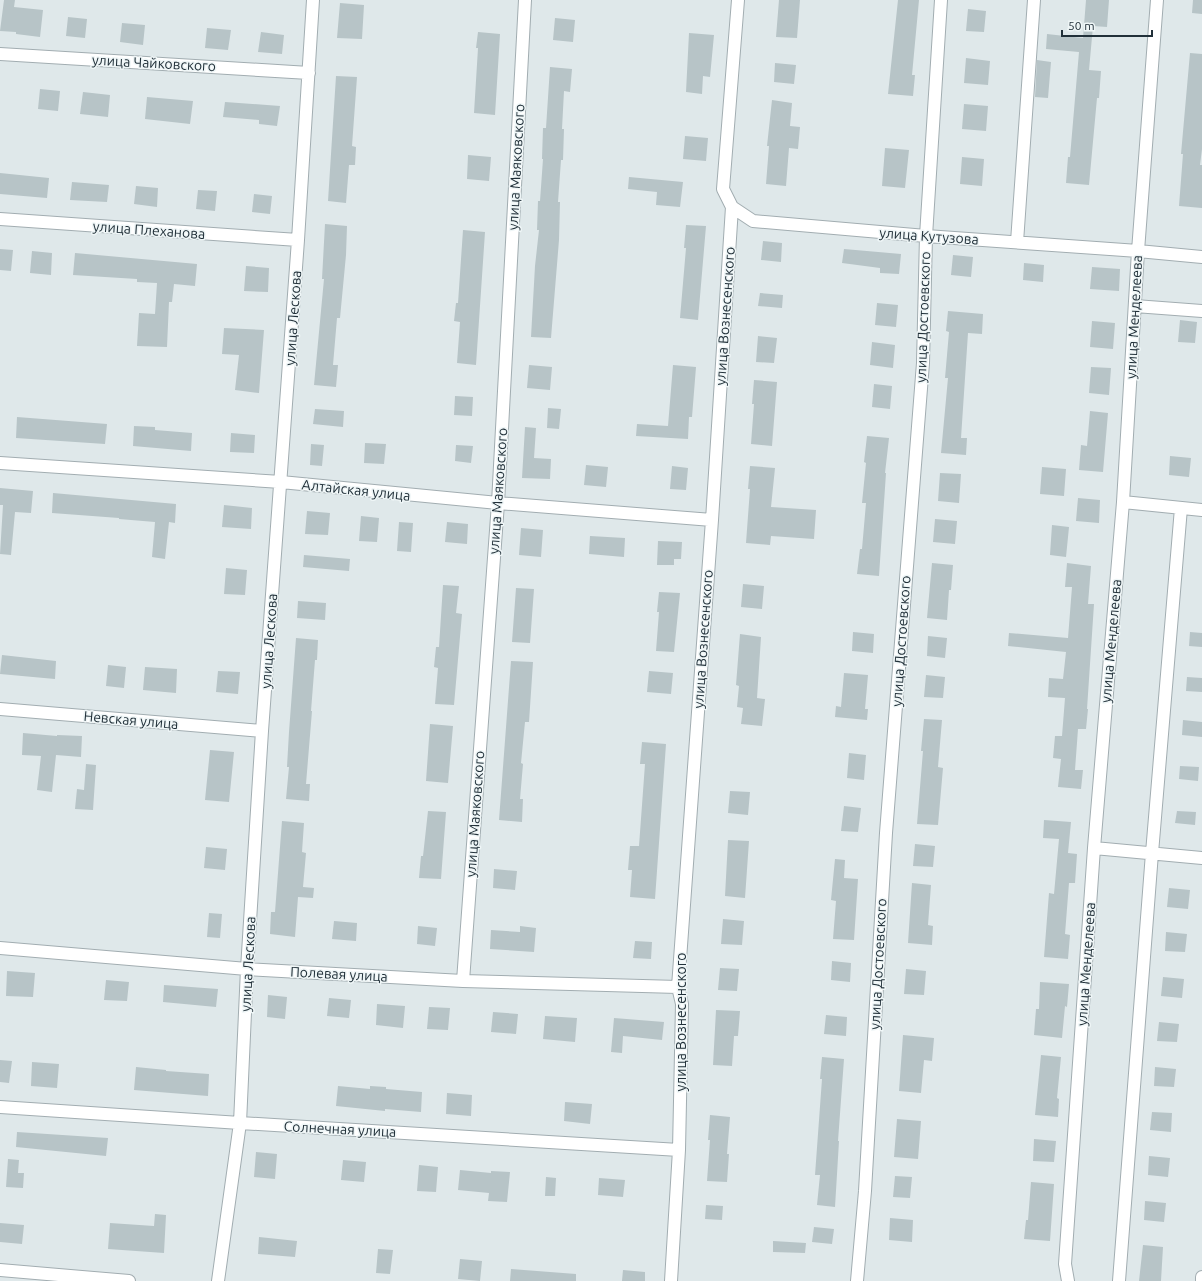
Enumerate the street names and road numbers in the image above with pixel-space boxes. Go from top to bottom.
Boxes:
street label: улица Чайковского [92,52,216,74]
street label: улица Маяковского [505,103,527,231]
street label: улица Плеханова [92,218,206,242]
street label: улица Кутузова [879,225,979,247]
street label: улица Вознесенского [712,246,738,386]
street label: улица Достоевского [913,251,933,383]
street label: улица Менделеева [1123,255,1145,379]
street label: улица Лескова [282,270,304,366]
street label: улица Маяковского [486,427,510,555]
street label: Алтайская улица [301,476,411,504]
street label: улица Вознесенского [690,569,716,709]
street label: улица Достоевского [888,575,914,707]
street label: улица Менделеева [1098,578,1124,704]
street label: улица Лескова [258,593,280,689]
street label: Невская улица [83,708,179,732]
street label: улица Маяковского [463,750,487,878]
street label: улица Достоевского [867,898,889,1030]
street label: улица Менделеева [1074,902,1098,1026]
street label: улица Лескова [238,916,258,1012]
street label: улица Вознесенского [673,953,689,1091]
street label: Полевая улица [290,963,388,985]
street label: Солнечная улица [283,1118,397,1140]

